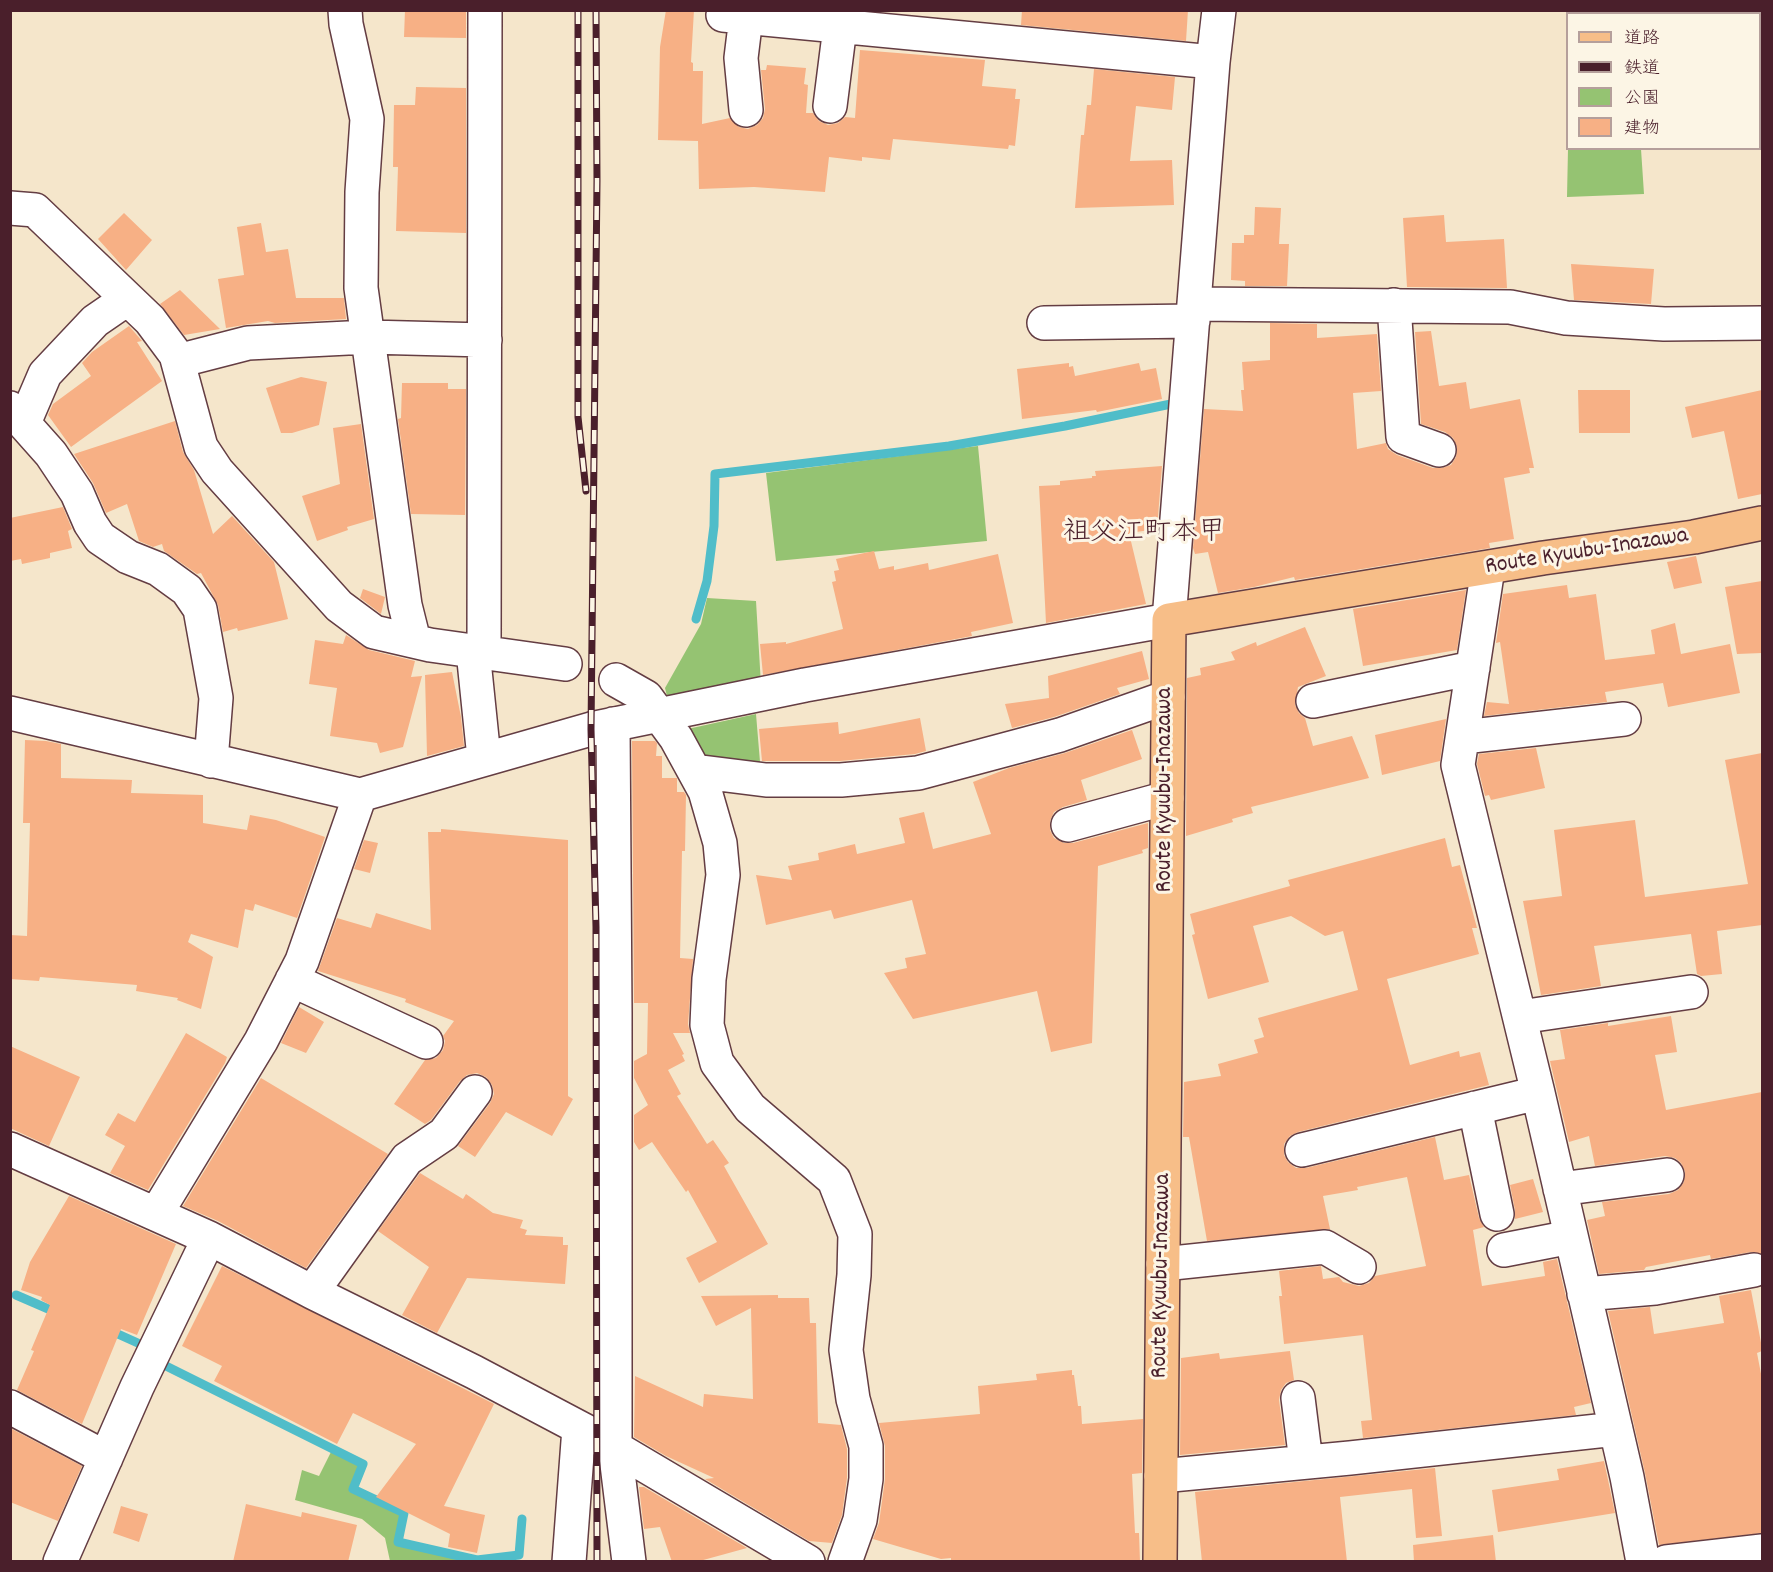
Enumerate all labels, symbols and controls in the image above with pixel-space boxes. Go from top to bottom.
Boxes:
legend [1566,12,1761,150]
text: 道路 [1624,27,1660,52]
text: 鉄道 [1624,57,1660,82]
text: 公園 [1624,87,1660,112]
text: 建物 [1624,117,1660,142]
district label: 祖父江町本甲 [1063,519,1225,551]
street label: Route Kyuubu-Inazawa [1484,523,1690,583]
street label: Route Kyuubu-Inazawa [1153,688,1181,892]
street label: Route Kyuubu-Inazawa [1147,1173,1179,1379]

